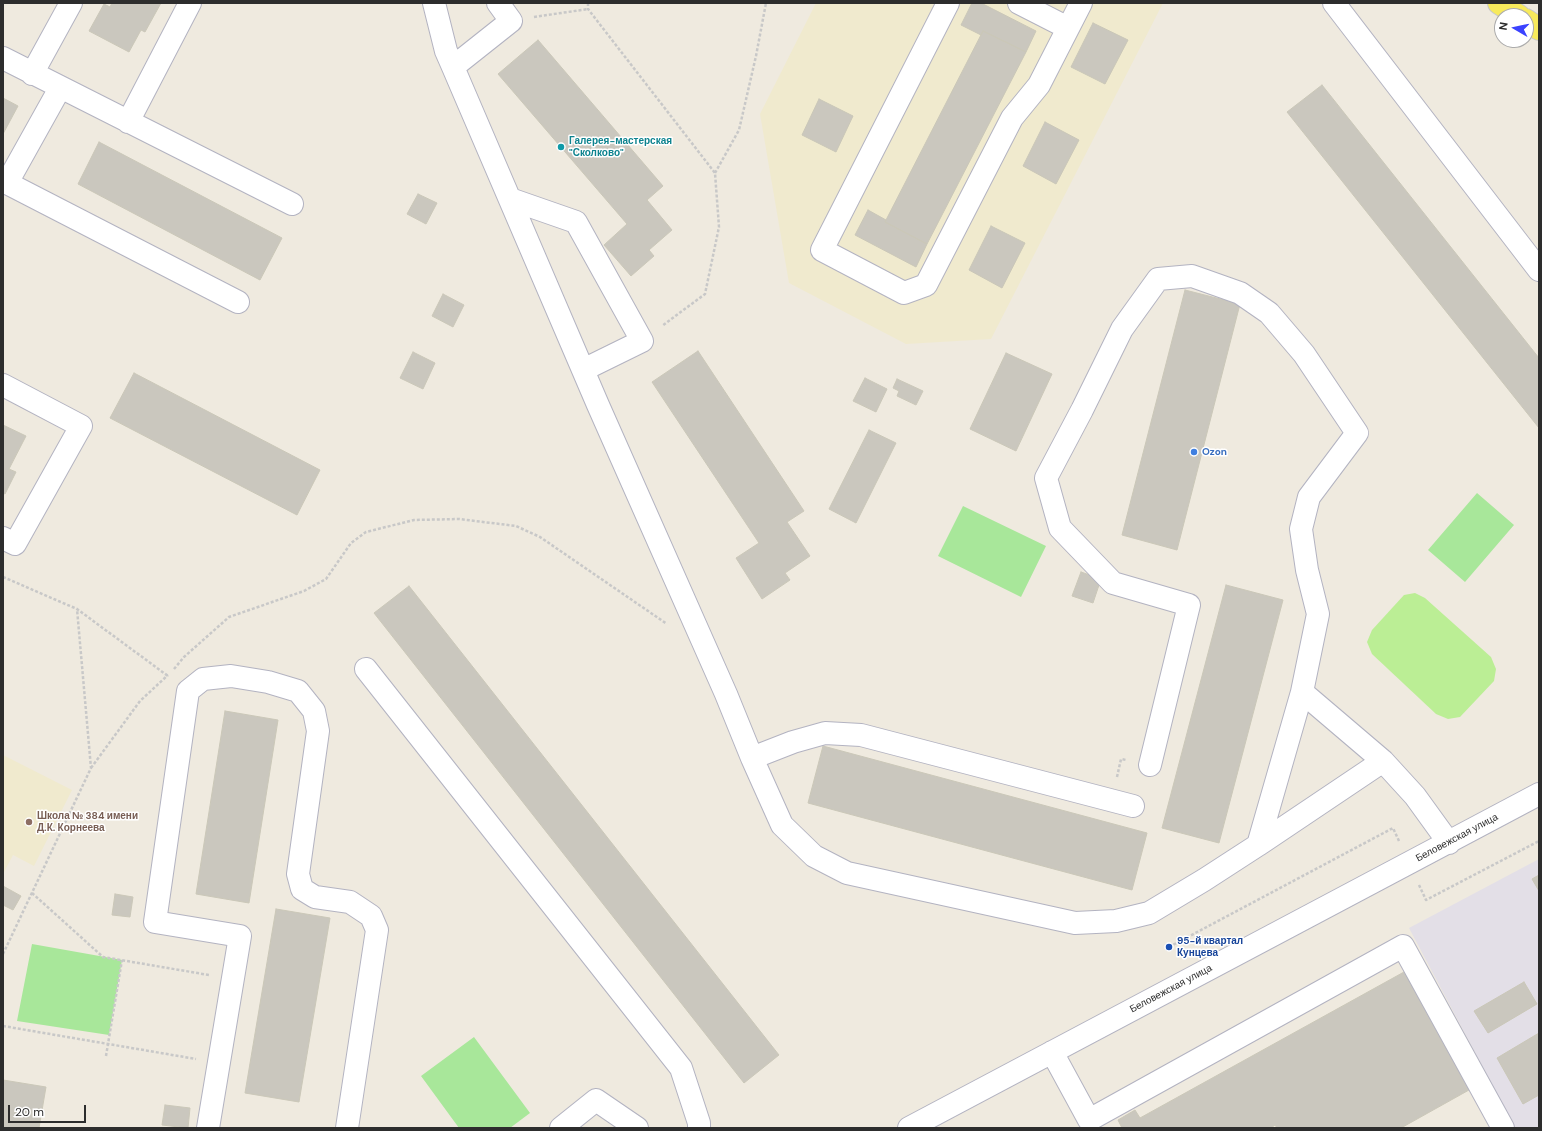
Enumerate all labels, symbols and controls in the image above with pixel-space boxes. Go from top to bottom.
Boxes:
north arrow [1494,8,1534,48]
text: N [1496,21,1511,31]
place label: Галерея-мастерская "Сколково" [569,135,672,158]
marker: Галерея-мастерская "Сколково" [556,142,566,152]
place label: Ozon [1202,446,1227,458]
marker: Ozon [1189,447,1199,457]
place label: Школа № 384 имени Д.К. Корнеева [37,810,138,834]
street label: Беловежская улица [1414,811,1500,865]
marker: Школа № 384 имени Д.К. Корнеева [24,817,34,827]
place label: 95-й квартал Кунцева [1177,935,1243,958]
marker: 95-й квартал Кунцева [1164,942,1174,952]
street label: Беловежская улица [1128,962,1214,1016]
scale bar [10,1097,88,1123]
text: 20 m [15,1104,44,1120]

